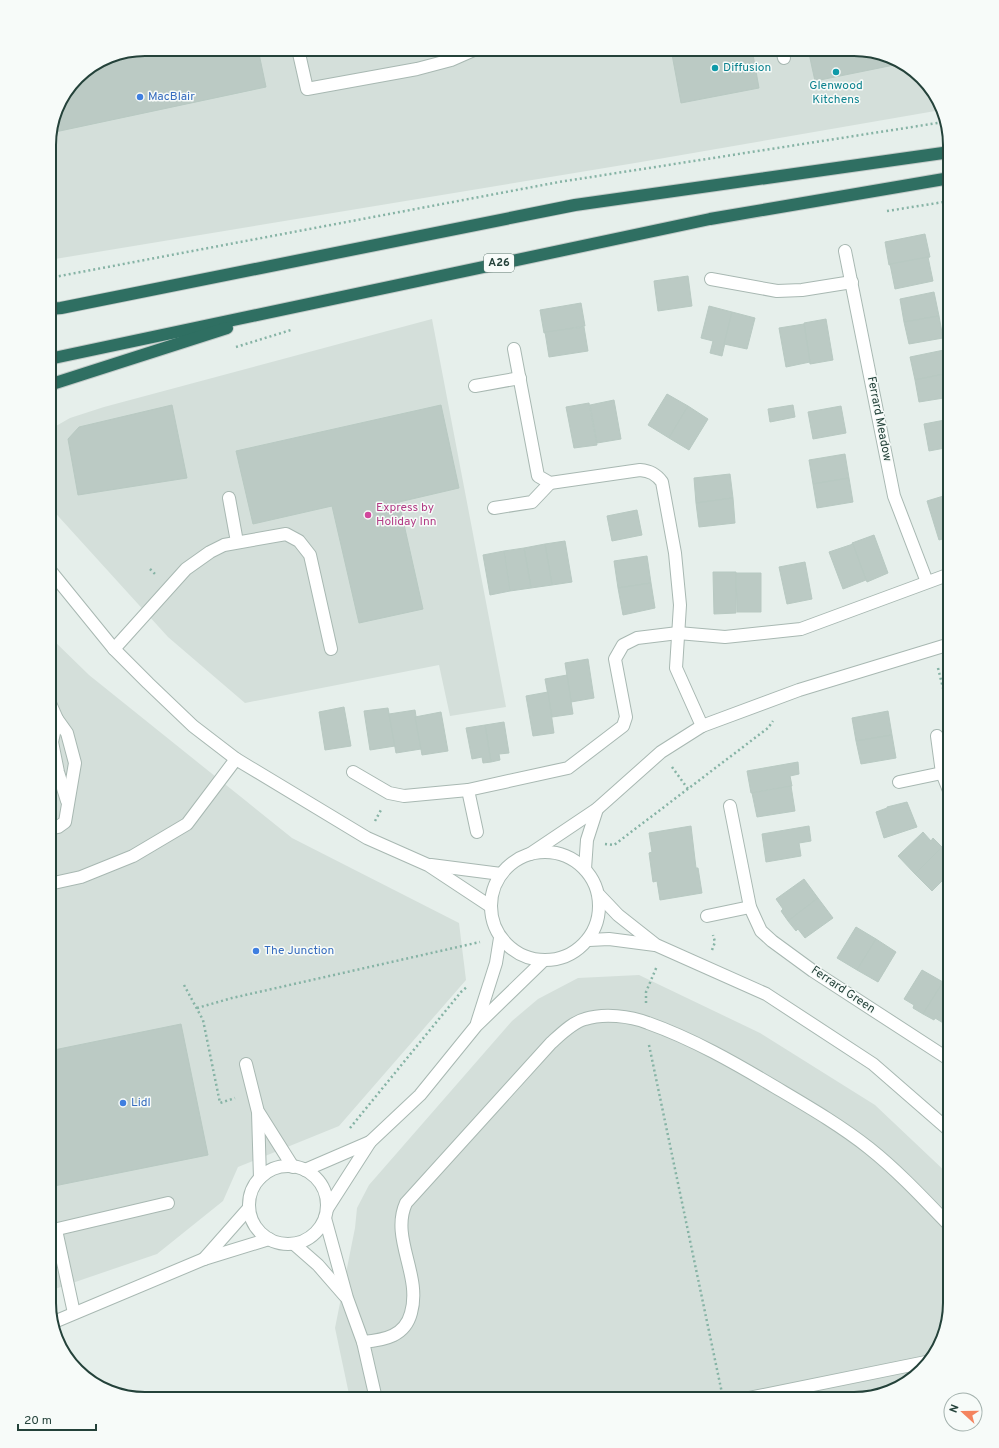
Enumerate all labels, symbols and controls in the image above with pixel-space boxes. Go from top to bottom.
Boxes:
place label: Diffusion [723,60,771,76]
marker: Diffusion [710,63,720,73]
marker: Glenwood Kitchens [831,67,841,77]
place label: Glenwood Kitchens [809,78,863,108]
place label: MacBlair [148,89,195,105]
marker: MacBlair [135,92,145,102]
road number: A26 [484,254,514,272]
street label: Ferrard Meadow [863,375,895,463]
place label: Express by Holiday Inn [376,500,437,530]
marker: Express by Holiday Inn [363,510,373,520]
place label: The Junction [264,943,334,959]
marker: The Junction [251,946,261,956]
street label: Ferrard Green [808,963,878,1017]
place label: Lidl [131,1095,151,1111]
marker: Lidl [118,1098,128,1108]
north arrow [943,1392,983,1432]
text: N [947,1403,963,1415]
scale bar [18,1406,96,1432]
text: 20 m [24,1413,52,1429]

